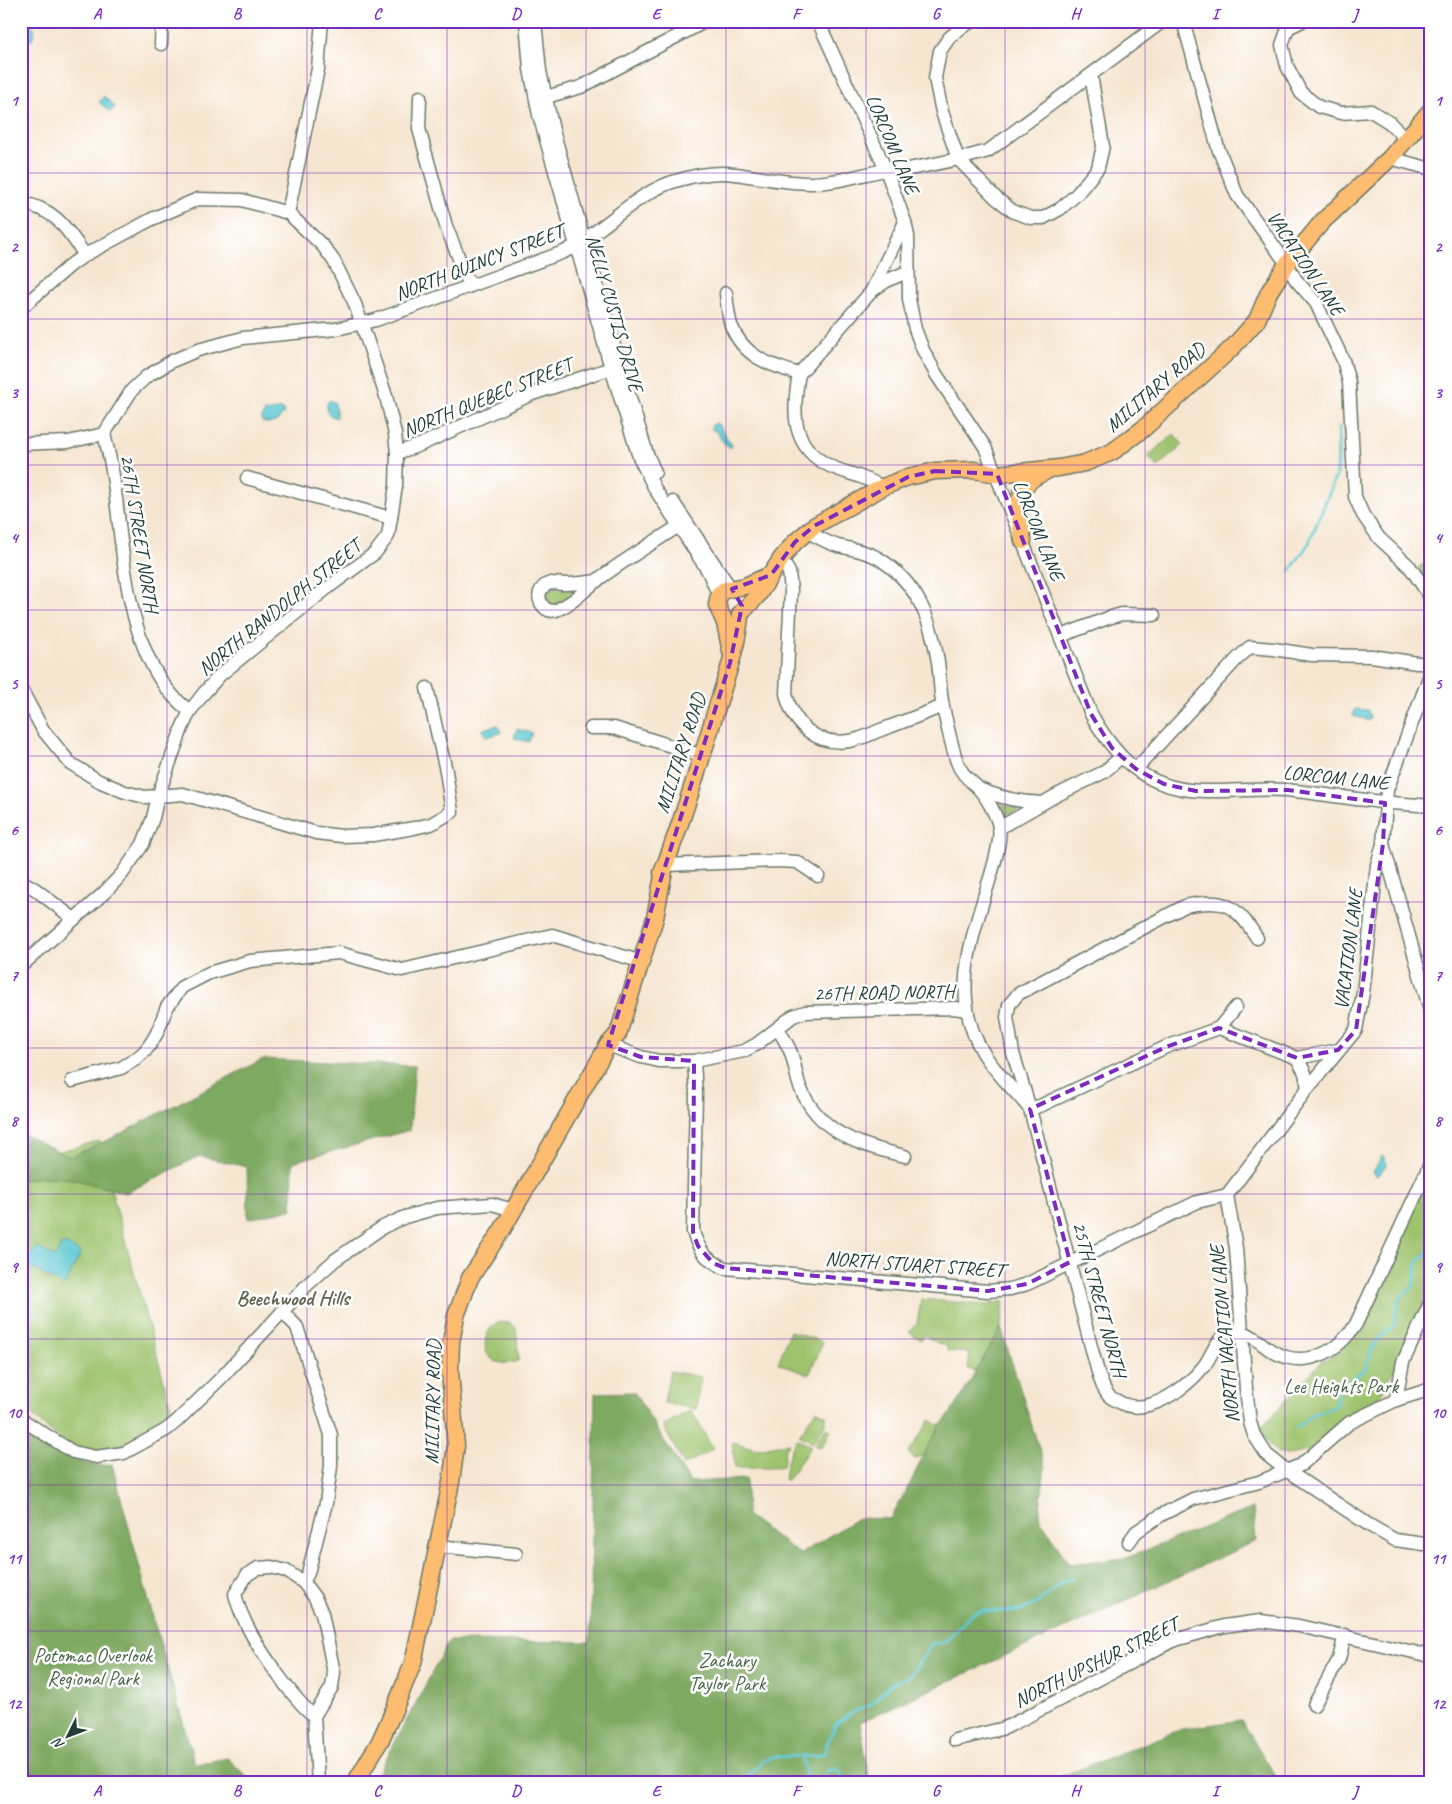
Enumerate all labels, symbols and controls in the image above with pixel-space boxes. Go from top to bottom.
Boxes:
text: A [93,4,103,24]
text: B [233,4,243,24]
text: C [373,4,383,24]
text: D [511,4,522,24]
text: E [652,4,663,24]
text: F [792,4,803,24]
text: G [932,4,942,24]
text: H [1070,4,1082,24]
text: I [1212,4,1222,24]
text: J [1351,4,1360,24]
text: 1 [10,91,19,111]
street label: LORCOM LANE [860,91,926,200]
text: 1 [1434,91,1443,111]
street label: VACATION LANE [1261,206,1352,323]
street label: NORTH QUINCY STREET [391,217,572,306]
street label: NELLY CUSTIS DRIVE [580,232,650,398]
text: 2 [10,237,19,257]
text: 2 [1434,237,1443,257]
street label: MILITARY ROAD [1100,336,1212,438]
street label: NORTH QUEBEC STREET [399,350,580,443]
text: 3 [10,383,19,403]
text: 3 [1434,383,1443,403]
street label: 26TH STREET NORTH [115,452,165,617]
street label: LORCOM LANE [1007,476,1071,586]
text: 4 [10,528,19,548]
text: 4 [1434,528,1443,548]
street label: NORTH RANDOLPH STREET [193,531,370,681]
text: 5 [11,674,20,694]
text: 5 [1435,674,1444,694]
street label: MILITARY ROAD [649,689,712,816]
street label: LORCOM LANE [1282,760,1392,796]
text: 6 [10,820,19,840]
text: 6 [1434,820,1443,840]
street label: VACATION LANE [1329,884,1369,1011]
text: 7 [10,966,19,986]
text: 7 [1434,966,1443,986]
street label: 26TH ROAD NORTH [814,979,957,1006]
text: 8 [10,1111,19,1131]
text: 8 [1434,1111,1443,1131]
street label: 25TH STREET NORTH [1067,1219,1133,1383]
street label: NORTH VACATION LANE [1204,1242,1245,1424]
street label: NORTH STUART STREET [825,1246,1010,1284]
text: 9 [10,1257,19,1277]
text: 9 [1434,1257,1443,1277]
district label: Beechwood Hills [237,1285,352,1311]
street label: MILITARY ROAD [419,1338,446,1464]
park label: Lee Heights Park [1284,1374,1400,1399]
text: 10 [7,1403,23,1423]
text: 10 [1431,1403,1447,1423]
text: 11 [7,1549,23,1569]
text: 11 [1431,1549,1447,1569]
street label: NORTH UPSHUR STREET [1010,1610,1187,1713]
park label: Potomac Overlook Regional Park [34,1643,154,1691]
park label: Zachary Taylor Park [689,1648,767,1696]
text: 12 [7,1694,23,1714]
text: 12 [1431,1694,1447,1714]
north arrow [42,1712,92,1762]
text: N [48,1734,68,1753]
text: A [93,1781,103,1801]
text: B [233,1781,243,1801]
text: C [373,1781,383,1801]
text: D [511,1781,522,1801]
text: E [652,1781,663,1801]
text: F [792,1781,803,1801]
text: G [932,1781,942,1801]
text: H [1070,1781,1082,1801]
text: I [1212,1781,1222,1801]
text: J [1351,1781,1360,1801]

